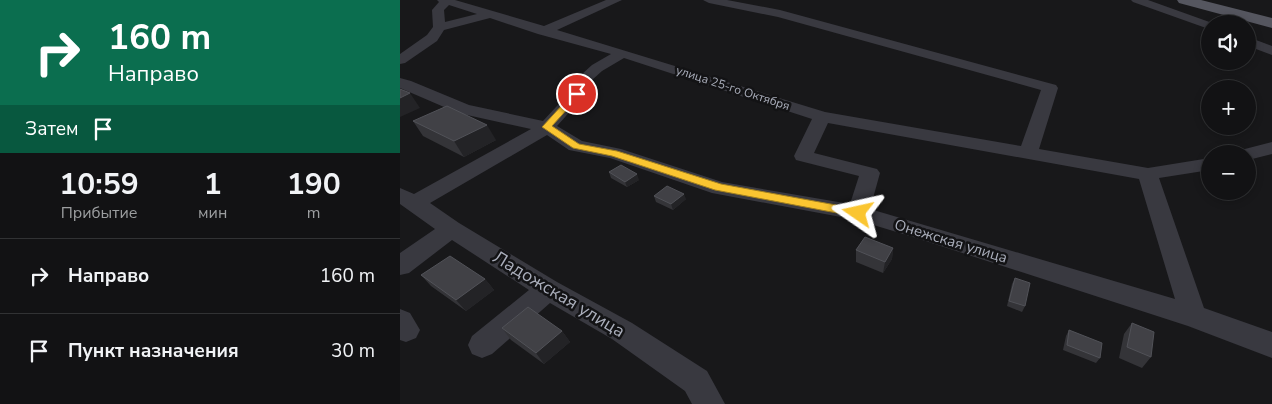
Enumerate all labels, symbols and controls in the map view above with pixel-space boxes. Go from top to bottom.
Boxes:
text: 160 m [108,14,211,61]
map controls [1201,15,1256,200]
button: sound [1201,15,1256,70]
icon: right [25,20,90,85]
text: Направо [108,59,199,89]
street label: улица 25-го Октября [674,62,792,114]
pin [556,73,598,115]
icon: arrive [563,80,591,108]
button: + [1201,80,1256,135]
icon: arrive [89,115,117,143]
text: Затем [25,116,79,142]
button: − [1201,145,1256,200]
text: 10:59 [59,164,139,205]
text: 1 [204,164,222,205]
text: 190 [287,164,341,205]
position arrow [831,186,883,238]
text: Прибытие [61,202,137,224]
text: мин [198,202,227,224]
text: m [307,202,321,224]
street label: Онежская улица [892,214,1010,268]
street label: Ладожская улица [488,245,630,343]
icon: right [25,262,53,290]
text: Направо [68,263,149,289]
text: 160 m [320,263,375,289]
icon: arrive [25,337,53,365]
text: Пункт назначения [68,338,239,364]
text: 30 m [331,338,375,364]

